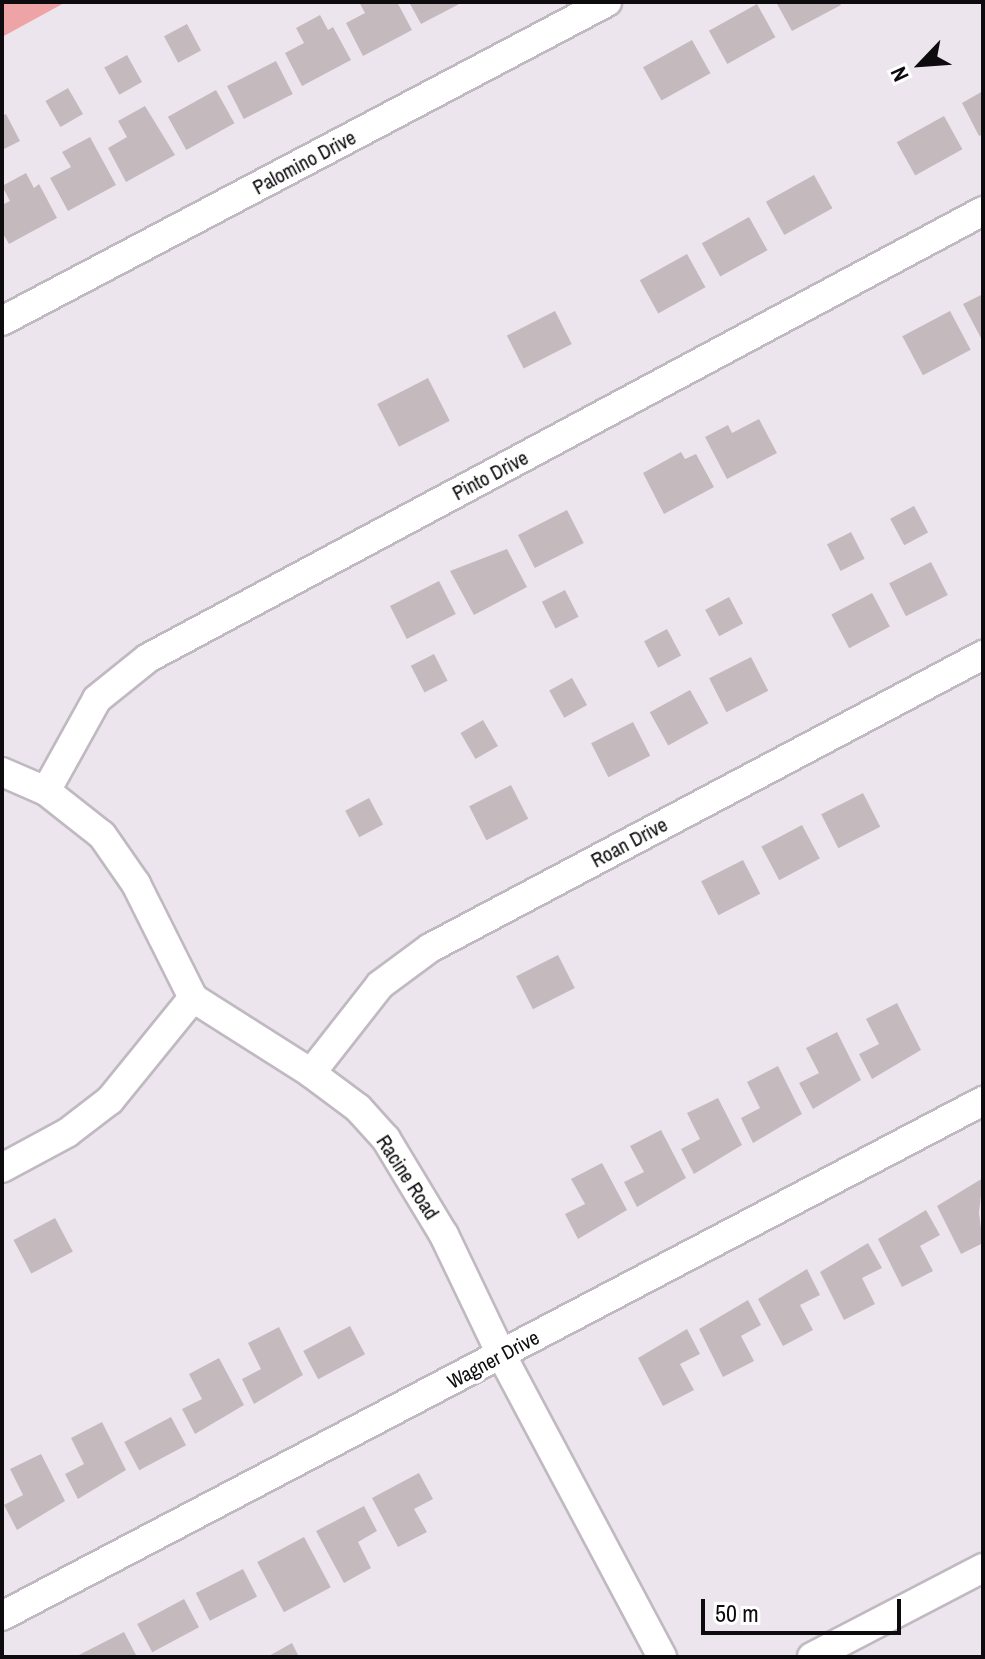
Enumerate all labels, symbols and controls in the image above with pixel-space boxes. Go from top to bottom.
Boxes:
north arrow [881,24,961,104]
text: N [883,62,916,86]
street label: Palomino Drive [248,125,360,199]
street label: Pinto Drive [448,445,532,505]
street label: Roan Drive [587,812,671,872]
street label: Racine Road [372,1130,444,1224]
street label: Wagner Drive [443,1325,543,1393]
scale bar [705,1583,905,1633]
text: 50 m [715,1597,759,1629]

